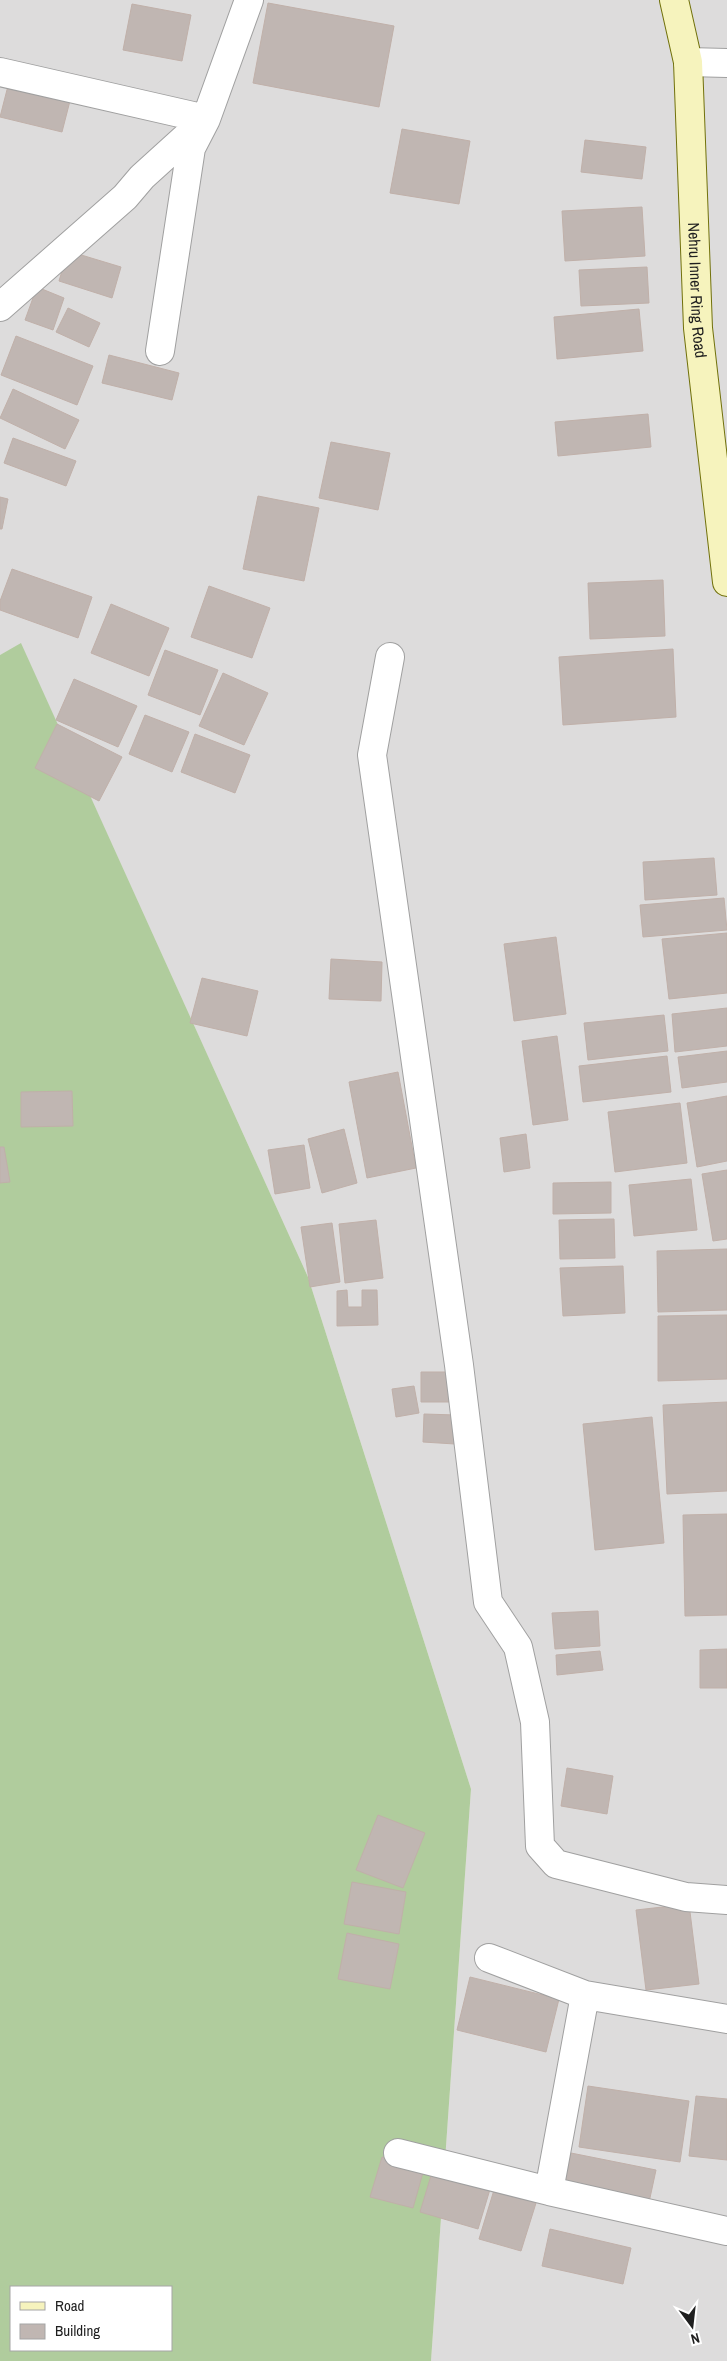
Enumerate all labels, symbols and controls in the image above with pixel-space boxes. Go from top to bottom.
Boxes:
street label: Nehru Inner Ring Road [683,222,712,359]
legend [10,2286,172,2351]
text: Road [55,2295,84,2316]
north arrow [667,2301,717,2351]
text: Building [55,2320,100,2341]
text: N [689,2329,702,2348]

